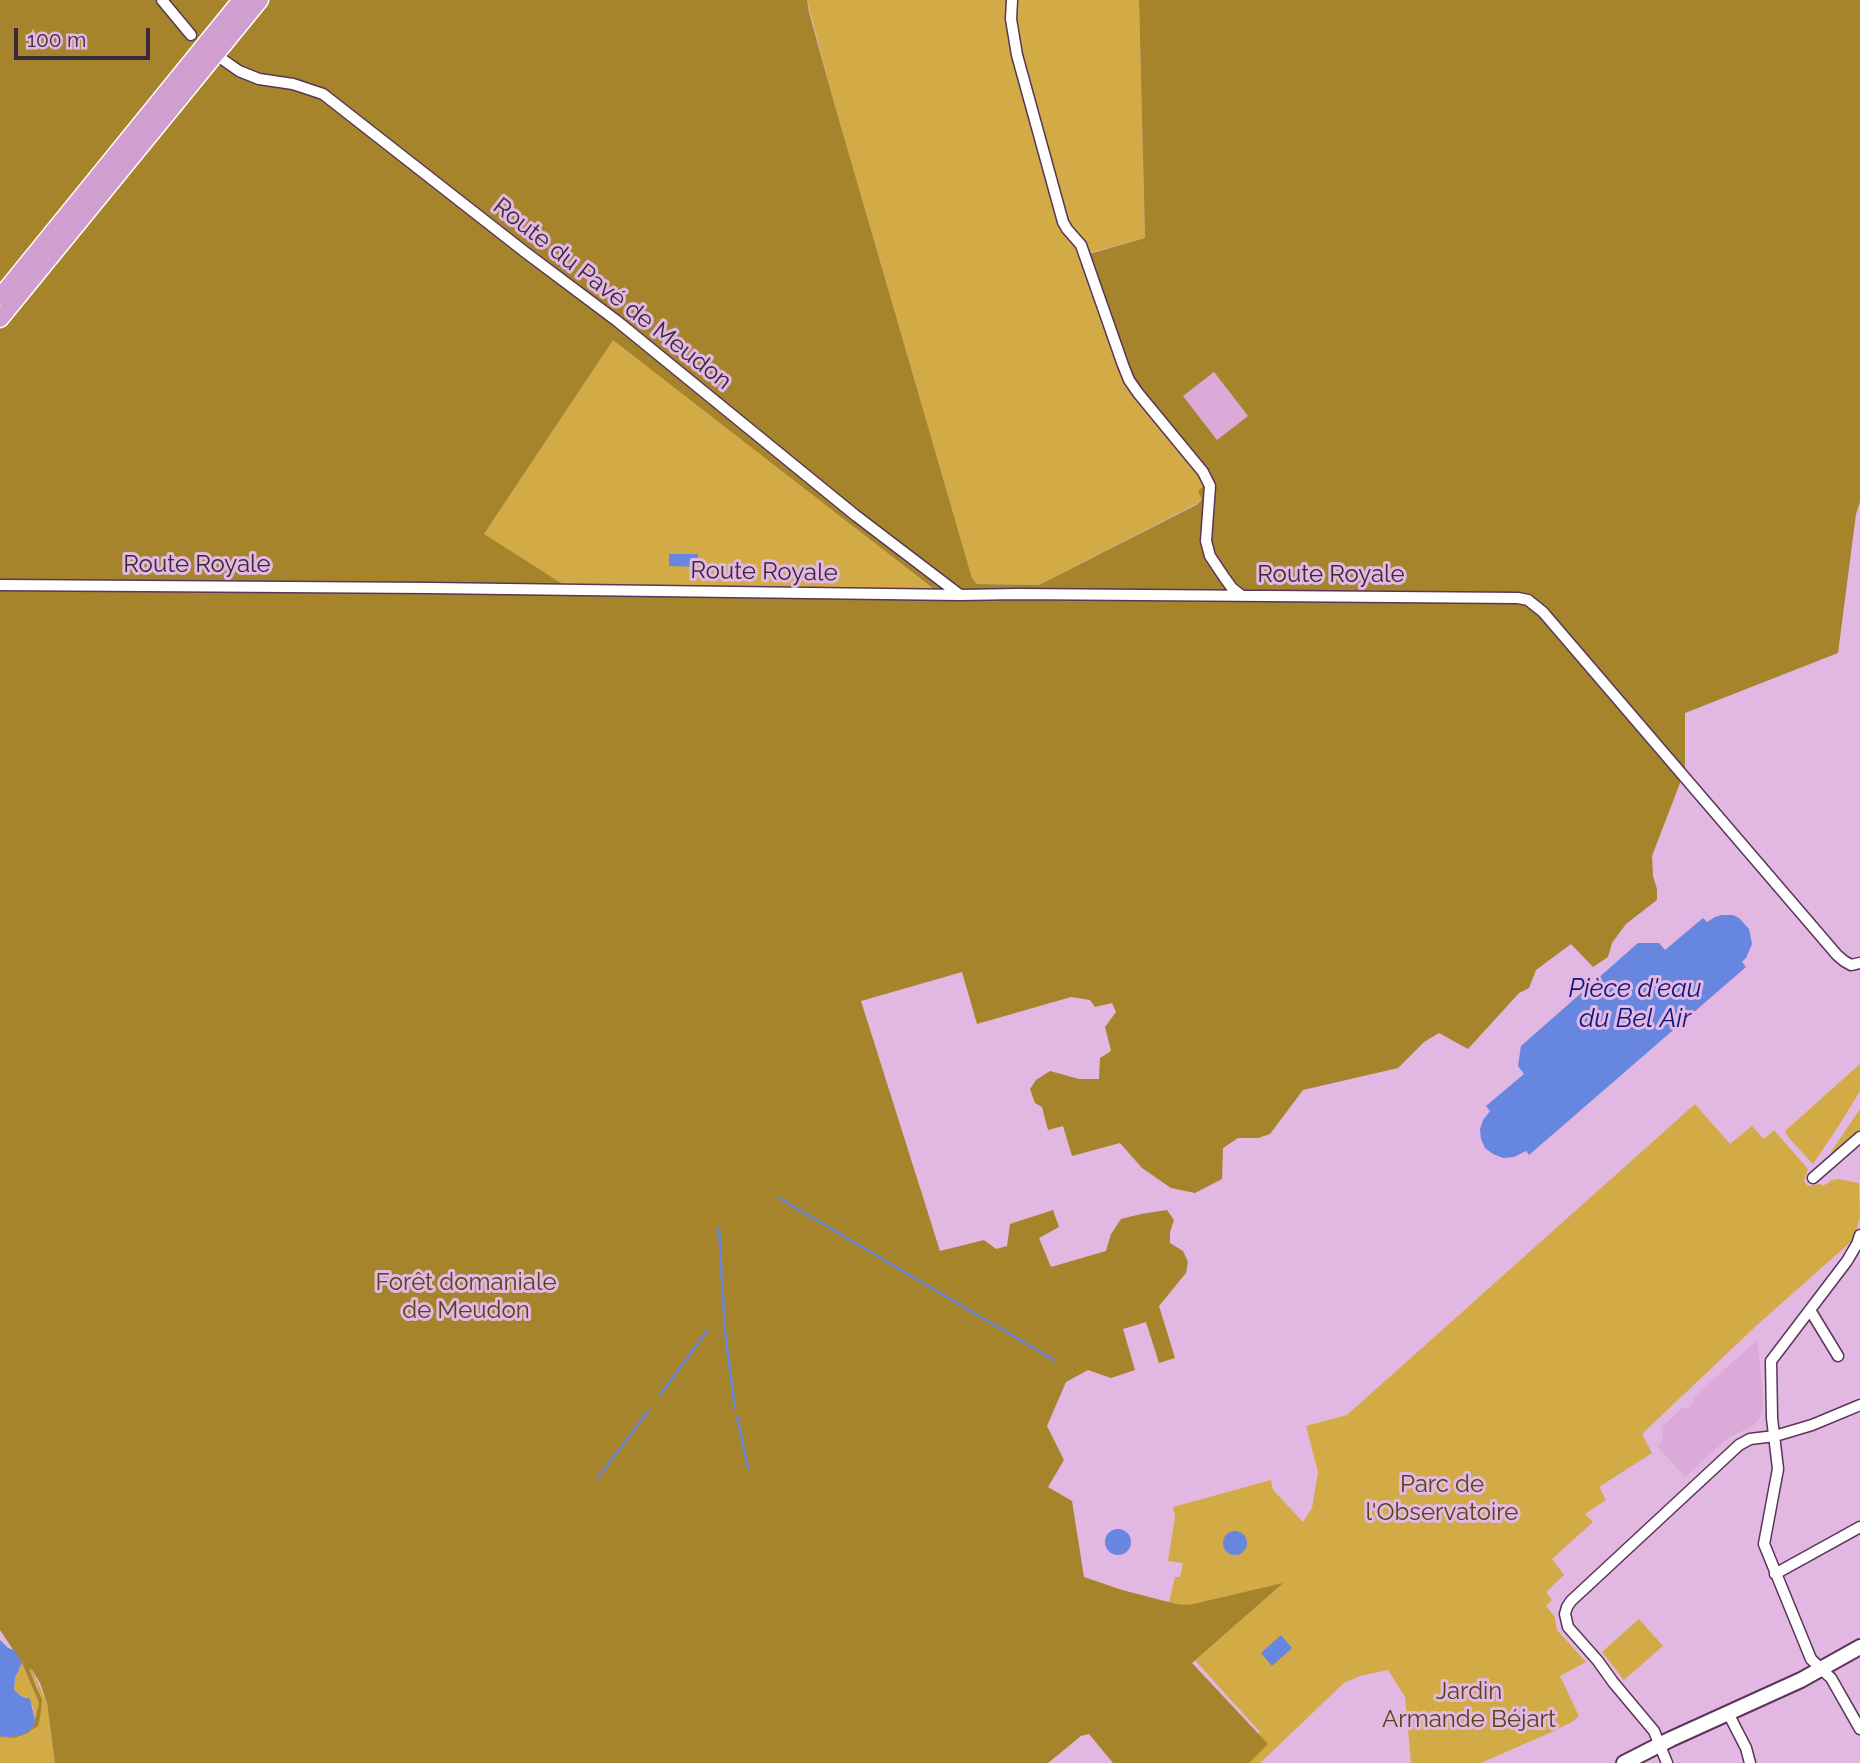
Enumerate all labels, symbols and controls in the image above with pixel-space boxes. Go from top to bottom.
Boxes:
scale bar [18,14,154,58]
text: 100 m [27,27,86,52]
street label: Route du Pavé de Meudon [487,192,737,396]
street label: Route Royale [123,551,271,579]
street label: Route Royale [690,556,838,588]
street label: Route Royale [1257,561,1405,589]
water label: Pièce d'eau du Bel Air [1568,973,1702,1034]
park label: Forêt domaniale de Meudon [375,1269,557,1325]
park label: Parc de l'Observatoire [1366,1471,1518,1527]
park label: Jardin Armande Béjart [1382,1678,1556,1734]

